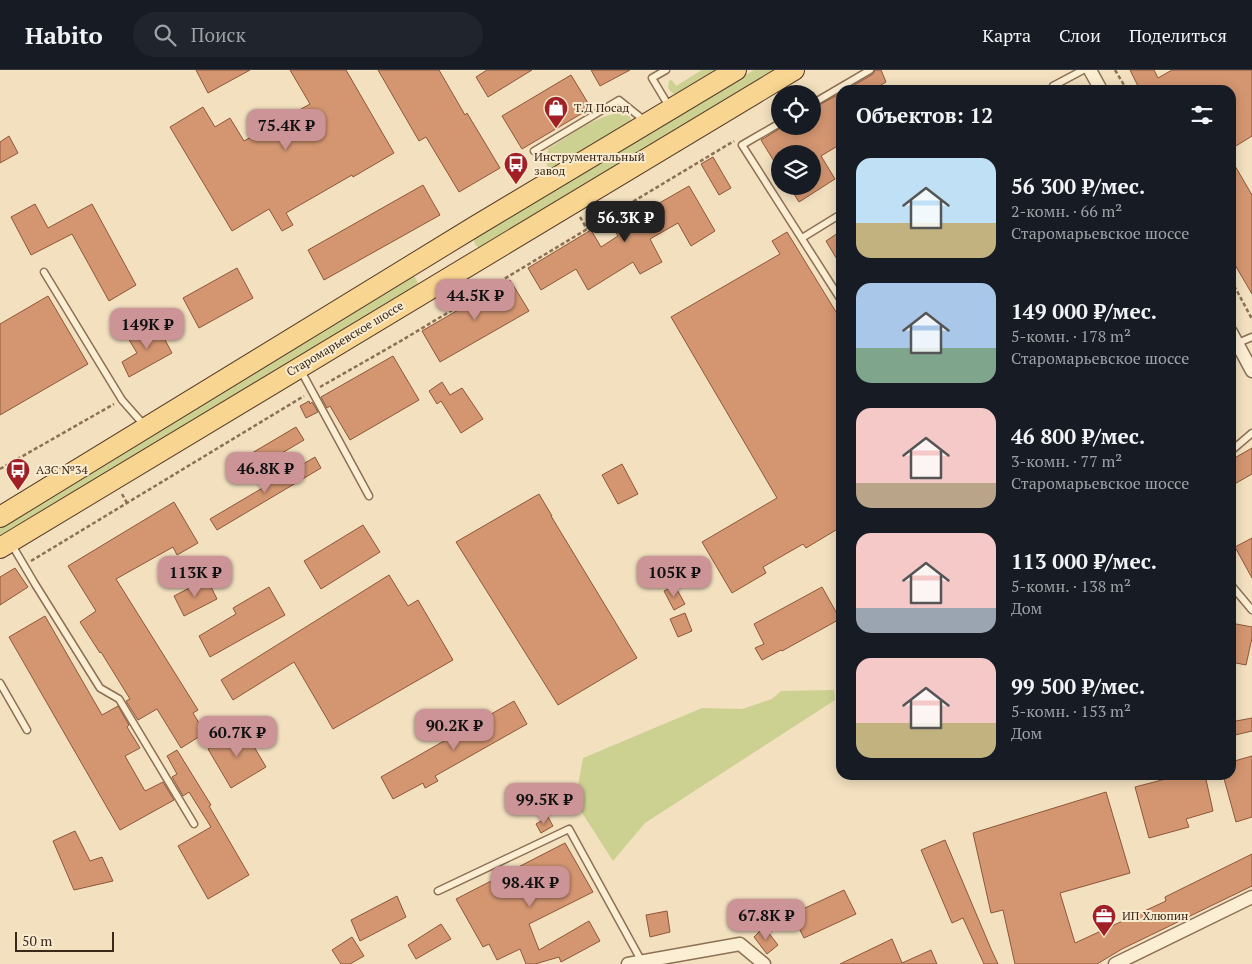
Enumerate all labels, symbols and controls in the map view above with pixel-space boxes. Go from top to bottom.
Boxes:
search box [133,12,483,57]
text: Habito [25,19,103,51]
icon: search [151,21,179,49]
text: Поиск [191,22,246,47]
text: Карта [982,23,1031,47]
text: Слои [1059,23,1101,47]
text: Поделиться [1129,23,1227,47]
map controls [771,85,821,195]
button: locate [771,85,821,135]
shop icon: Т.Д Посад [543,95,569,129]
place label: Т.Д Посад [574,100,630,115]
text: Объектов: 12 [856,101,993,129]
icon: filters [1188,101,1216,129]
pin: 75.4K ₽ [240,108,332,151]
text: 75.4K ₽ [258,114,314,136]
button: layers [771,145,821,195]
place label: Инструментальный завод [534,149,645,178]
bus stop icon: Инструментальный завод [503,151,529,185]
text: 56 300 ₽/мес. [1011,172,1145,200]
icon: home [896,178,956,238]
pin: 56.3K ₽ [579,200,671,243]
text: 2-комн. · 66 m² [1011,200,1122,222]
text: 56.3K ₽ [597,206,653,228]
text: Старомарьевское шоссе [1011,222,1189,244]
pin: 44.5K ₽ [429,278,521,321]
text: 44.5K ₽ [447,284,503,306]
text: 149 000 ₽/мес. [1011,297,1157,325]
street label: Старомарьевское шоссе [284,298,406,379]
icon: home [896,303,956,363]
pin: 149K ₽ [106,308,188,350]
text: 149K ₽ [121,313,173,335]
text: 5-комн. · 178 m² [1011,325,1131,347]
text: Старомарьевское шоссе [1011,347,1189,369]
text: 46 800 ₽/мес. [1011,422,1145,450]
icon: home [896,428,956,488]
text: 3-комн. · 77 m² [1011,450,1122,472]
pin: 46.8K ₽ [219,452,311,494]
bus stop icon: АЗС №34 [5,457,31,491]
text: 46.8K ₽ [237,457,293,479]
place label: АЗС №34 [36,462,88,477]
text: Старомарьевское шоссе [1011,472,1189,494]
text: 113 000 ₽/мес. [1011,547,1157,575]
icon: home [896,553,956,613]
pin: 113K ₽ [154,556,236,598]
pin: 105K ₽ [633,556,715,598]
text: 113K ₽ [169,561,221,583]
text: 105K ₽ [648,561,700,583]
text: 5-комн. · 138 m² [1011,575,1131,597]
text: Дом [1011,597,1042,619]
text: 99 500 ₽/мес. [1011,672,1145,700]
icon: home [896,678,956,738]
text: 5-комн. · 153 m² [1011,700,1131,722]
pin: 90.2K ₽ [408,708,500,751]
text: 90.2K ₽ [426,714,482,736]
pin: 60.7K ₽ [191,716,283,758]
text: 60.7K ₽ [209,721,265,743]
text: Дом [1011,722,1042,744]
pin: 99.5K ₽ [498,782,590,825]
text: 99.5K ₽ [516,788,572,810]
pin: 98.4K ₽ [484,866,576,908]
text: 98.4K ₽ [502,871,558,893]
pin: 67.8K ₽ [720,898,812,941]
office icon: ИП Хлюпин [1091,903,1117,937]
text: 67.8K ₽ [738,904,794,926]
place label: ИП Хлюпин [1122,908,1188,923]
scale bar [15,929,114,952]
text: 50 m [22,931,52,950]

